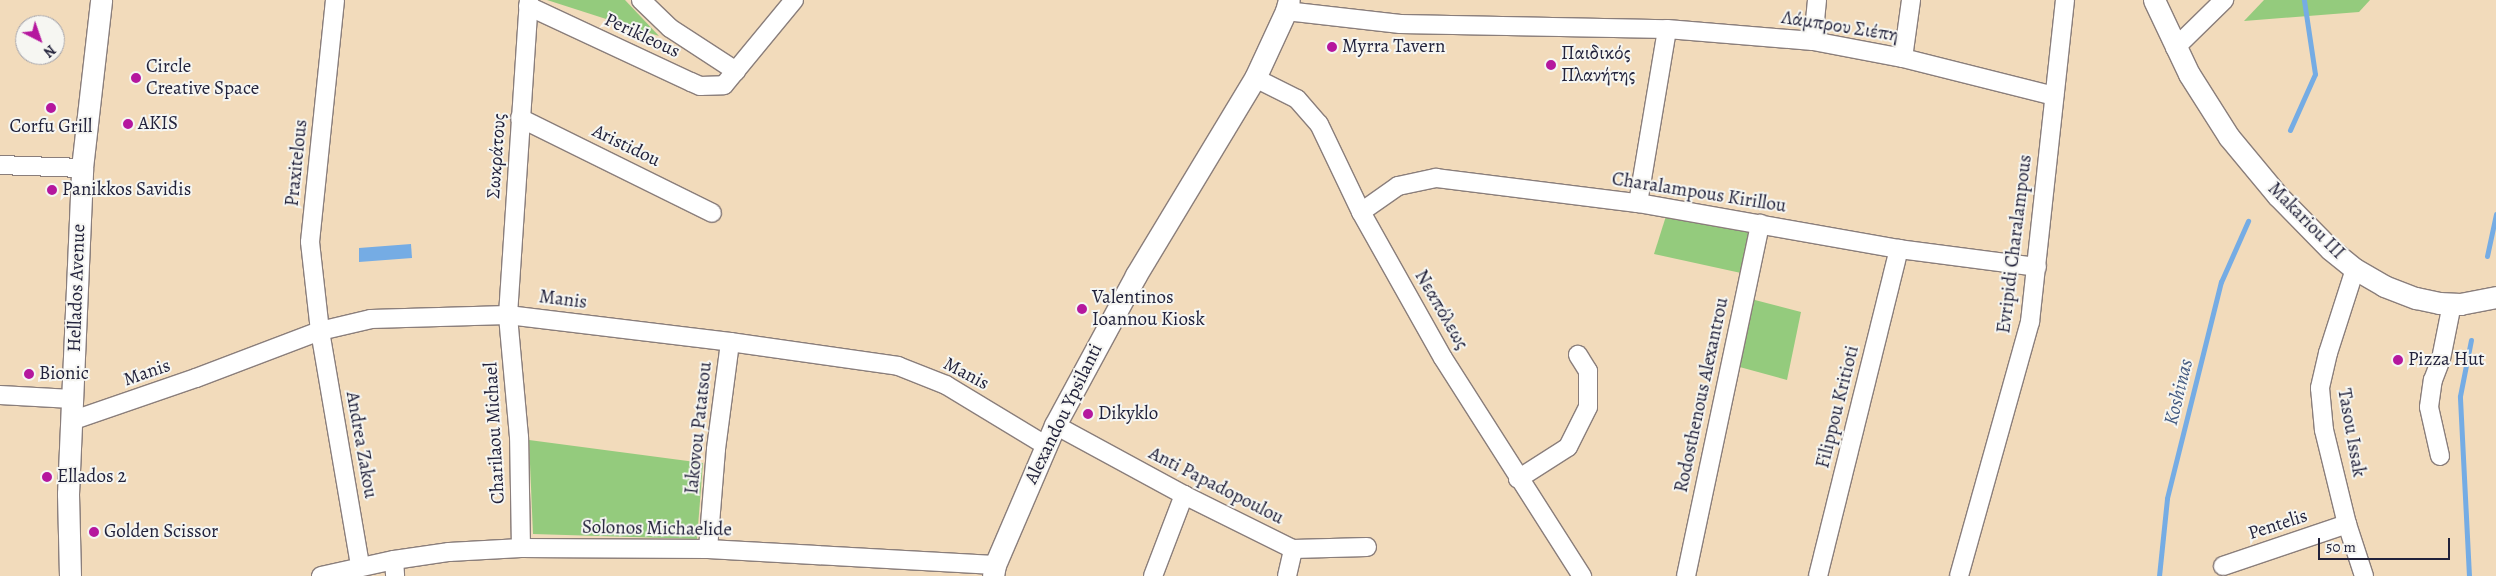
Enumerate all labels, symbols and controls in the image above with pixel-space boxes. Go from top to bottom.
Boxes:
street label: Λάμπρου Σιέπη [1780,6,1900,48]
street label: Perikleous [601,9,683,63]
north arrow [15,15,65,65]
place label: Myrra Tavern [1342,36,1445,58]
text: N [39,40,60,61]
marker: Myrra Tavern [1326,41,1338,53]
place label: Παιδικός Πλανήτης [1561,43,1635,87]
place label: Circle Creative Space [146,56,259,100]
marker: Παιδικός Πλανήτης [1545,59,1557,71]
marker: Circle Creative Space [130,72,142,84]
marker: Corfu Grill [45,102,57,114]
place label: AKIS [138,113,178,135]
street label: Σωκράτους [483,113,511,199]
place label: Corfu Grill [10,116,92,138]
marker: AKIS [122,118,134,130]
street label: Praxitelous [281,118,313,208]
street label: Aristidou [588,120,664,172]
street label: Evripidi Charalampous [1993,153,2037,335]
street label: Charalampous Kirillou [1610,168,1788,218]
street label: Makariou III [2263,178,2349,264]
place label: Panikkos Savidis [62,179,191,201]
marker: Panikkos Savidis [46,184,58,196]
street label: Hellados Avenue [63,224,91,352]
street label: Νεαπόλεως [1409,266,1473,354]
street label: Manis [538,286,588,314]
place label: Valentinos Ioannou Kiosk [1092,287,1205,331]
street label: Rodosthenous Alexantrou [1670,295,1734,495]
marker: Valentinos Ioannou Kiosk [1076,303,1088,315]
street label: Alexandou Ypsilanti [1020,340,1108,488]
street label: Filippou Kritioti [1812,343,1864,471]
place label: Pizza Hut [2408,349,2485,371]
street label: Manis [939,353,993,395]
street label: Manis [121,354,173,392]
marker: Pizza Hut [2392,354,2404,366]
water label: Koshinas [2158,356,2198,428]
street label: Iakovou Patatsou [681,361,717,495]
street label: Charilaou Michael [480,362,510,504]
place label: Bionic [39,363,89,385]
marker: Bionic [23,368,35,380]
street label: Tasou Issak [2332,387,2370,479]
street label: Andrea Zakou [340,390,382,500]
place label: Dikyklo [1098,403,1158,425]
marker: Dikyklo [1082,408,1094,420]
street label: Anti Papadopoulou [1145,442,1287,530]
place label: Ellados 2 [57,466,126,488]
marker: Ellados 2 [41,471,53,483]
street label: Pentelis [2245,505,2311,545]
street label: Solonos Michaelide [582,516,732,542]
place label: Golden Scissor [104,521,218,543]
marker: Golden Scissor [88,526,100,538]
scale bar [2321,528,2454,560]
text: 50 m [2326,537,2356,557]

